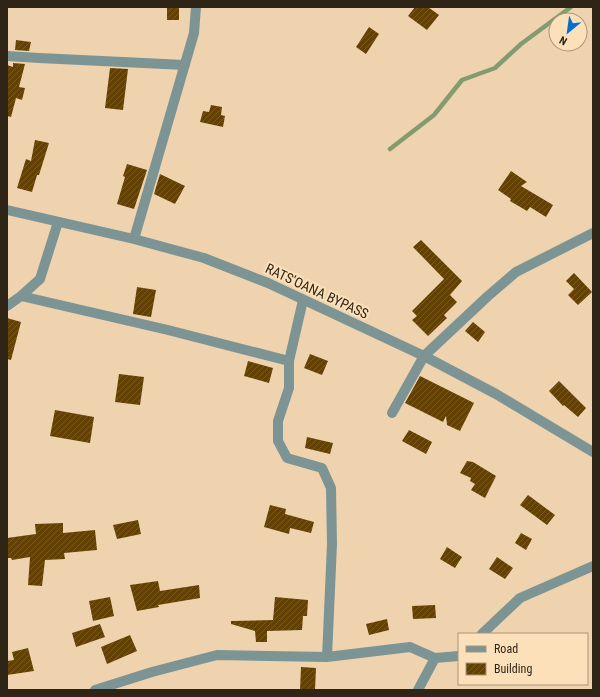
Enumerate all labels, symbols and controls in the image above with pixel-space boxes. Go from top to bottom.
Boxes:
north arrow [548,12,588,52]
text: N [557,33,569,48]
street label: RATS'OANA BYPASS [263,260,371,322]
legend [458,633,588,685]
text: Road [494,642,518,656]
text: Building [494,662,532,676]

